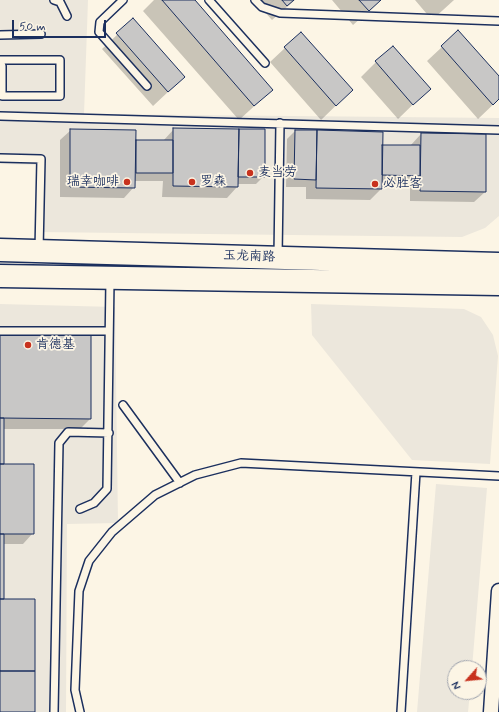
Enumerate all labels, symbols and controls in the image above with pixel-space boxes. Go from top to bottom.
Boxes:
scale bar [14,12,108,38]
text: 50 m [19,19,46,35]
place label: 麦当劳 [258,165,297,181]
marker: 麦当劳 [245,168,255,178]
place label: 瑞幸咖啡 [67,174,119,190]
place label: 罗森 [200,174,226,190]
place label: 必胜客 [383,176,422,192]
marker: 瑞幸咖啡 [122,177,132,187]
marker: 罗森 [187,177,197,187]
marker: 必胜客 [370,179,380,189]
street label: 玉龙南路 [223,248,275,266]
place label: 肯德基 [36,337,75,353]
marker: 肯德基 [23,340,33,350]
north arrow [447,660,487,700]
text: N [449,679,465,691]

